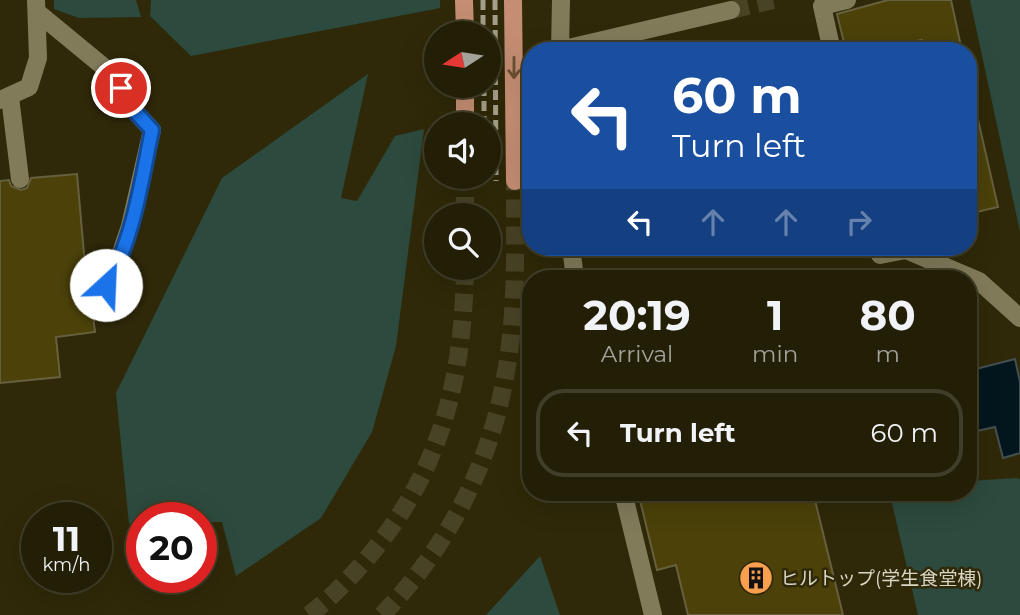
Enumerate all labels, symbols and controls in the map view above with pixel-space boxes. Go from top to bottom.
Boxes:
north arrow [424,21,500,98]
map controls [424,21,501,280]
one-way arrow [507,56,521,79]
pin [91,58,151,118]
text: 60 m [672,66,802,125]
icon: arrive [102,69,140,107]
icon: left [557,70,648,161]
button: sound [424,112,501,189]
text: Turn left [672,126,806,165]
button: search [424,203,501,280]
icon: left [621,203,659,241]
icon: ahead [694,203,732,241]
icon: ahead [767,203,805,241]
icon: right [840,203,878,241]
position arrow [69,248,143,322]
text: 20:19 [583,289,691,341]
text: 1 [767,289,783,341]
text: 80 [859,289,916,341]
text: Arrival [601,340,673,368]
text: min [752,340,798,368]
text: m [875,340,900,368]
icon: left [561,414,599,452]
text: Turn left [620,417,736,449]
text: 60 m [871,417,938,449]
speed limit sign: 20 [126,502,217,593]
text: 11 [53,517,80,560]
text: km/h [42,554,91,576]
building icon: ヒルトップ(学生食堂棟) [737,559,775,597]
place label: ヒルトップ(学生食堂棟) [780,567,983,590]

